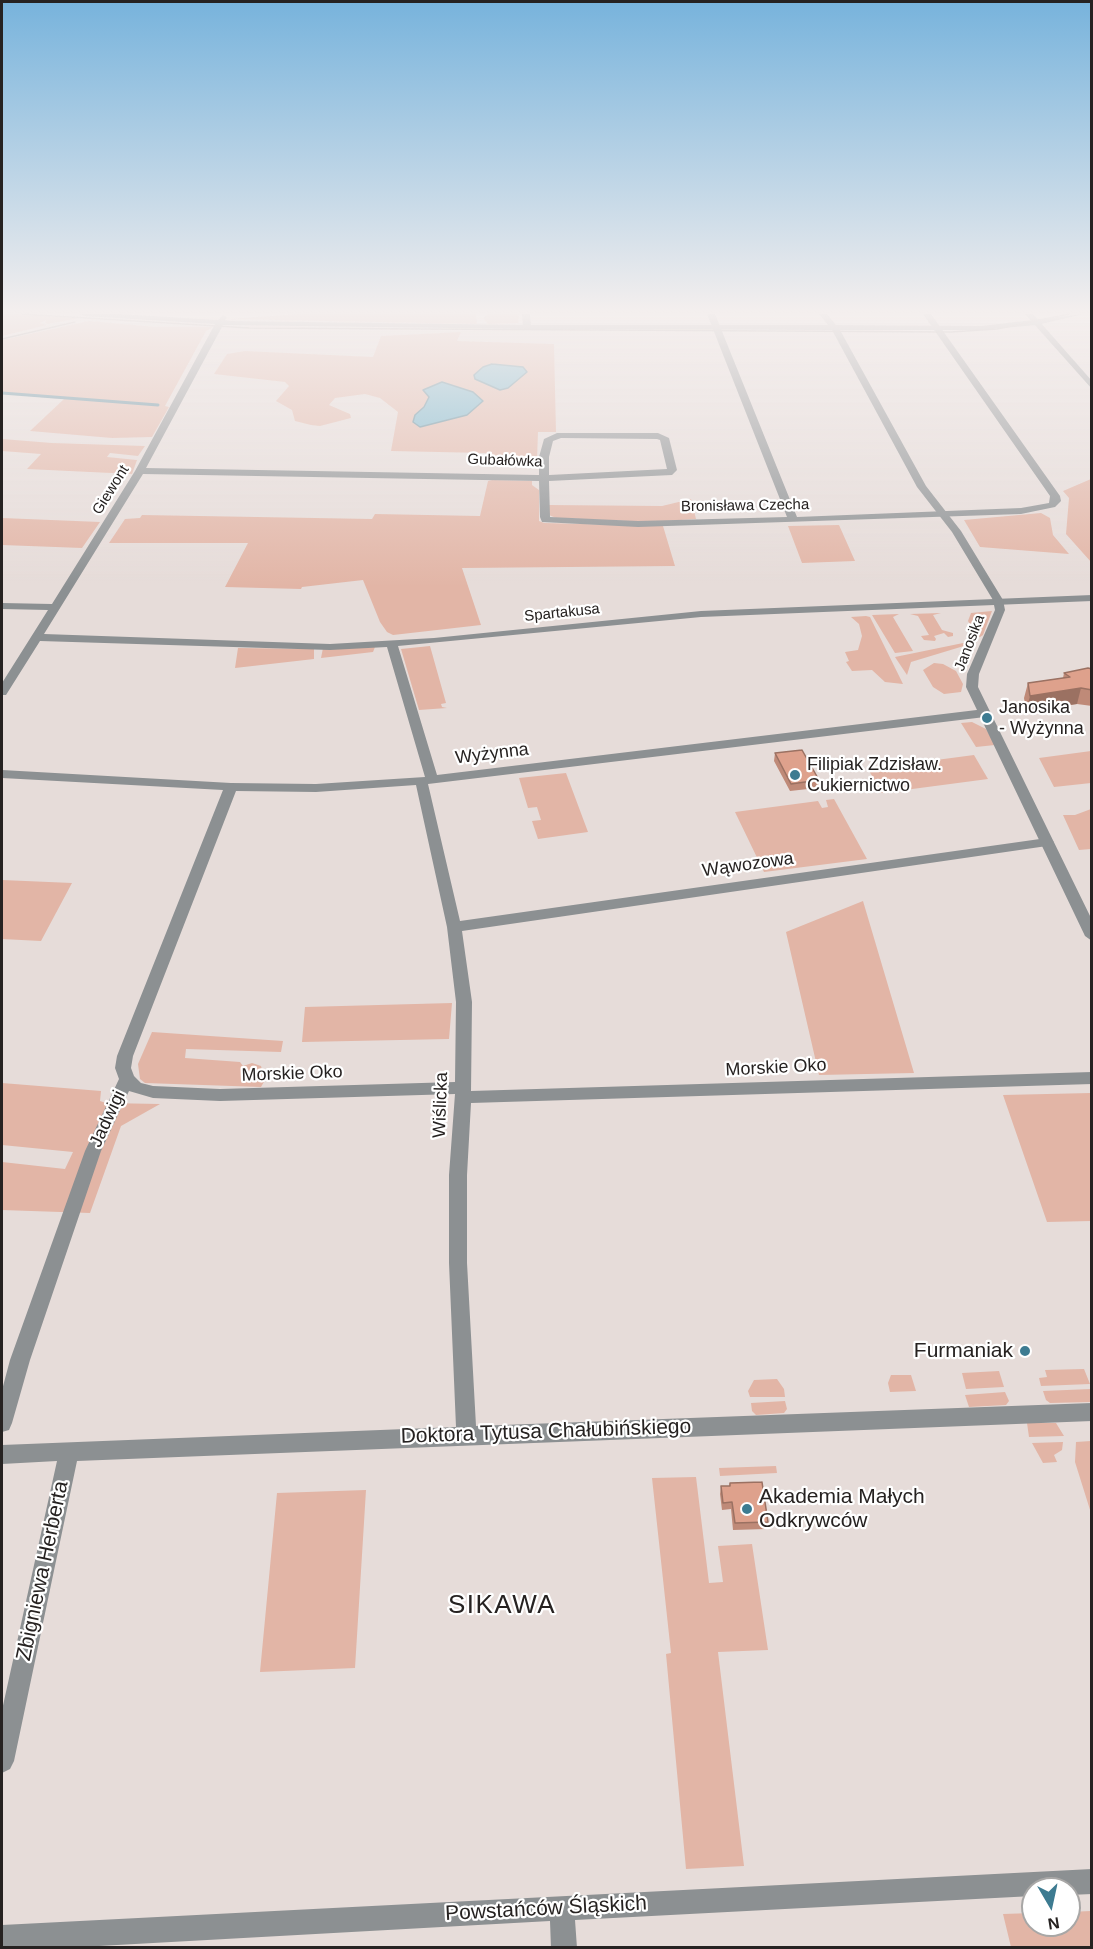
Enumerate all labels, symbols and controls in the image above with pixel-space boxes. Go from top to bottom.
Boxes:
street label: Gubałówka [467,451,543,471]
street label: Giewont [89,462,133,518]
street label: Bronisława Czecha [681,496,809,516]
street label: Spartakusa [523,600,601,626]
street label: Janosika [951,612,989,674]
place label: Janosika - Wyżynna [999,697,1084,740]
marker: Janosika - Wyżynna [980,711,994,725]
street label: Wyżynna [454,739,530,769]
place label: Filipiak Zdzisław. Cukiernictwo [807,754,942,796]
marker: Filipiak Zdzisław. Cukiernictwo [788,768,802,782]
street label: Wąwozowa [701,848,795,882]
street label: Morskie Oko [725,1055,827,1081]
street label: Morskie Oko [241,1061,343,1087]
street label: Wiślicka [429,1072,453,1138]
street label: Jadwigi [86,1087,130,1151]
place label: Furmaniak [914,1338,1013,1364]
marker: Furmaniak [1018,1344,1032,1358]
street label: Doktora Tytusa Chałubińskiego [400,1414,692,1450]
street label: Zbigniewa Herberta [12,1479,74,1663]
place label: Akademia Małych Odkrywców [759,1484,925,1534]
marker: Akademia Małych Odkrywców [740,1502,754,1516]
district label: SIKAWA [448,1590,556,1622]
north arrow [1021,1877,1081,1937]
street label: Powstańców Śląskich [445,1891,647,1927]
text: N [1047,1914,1061,1933]

